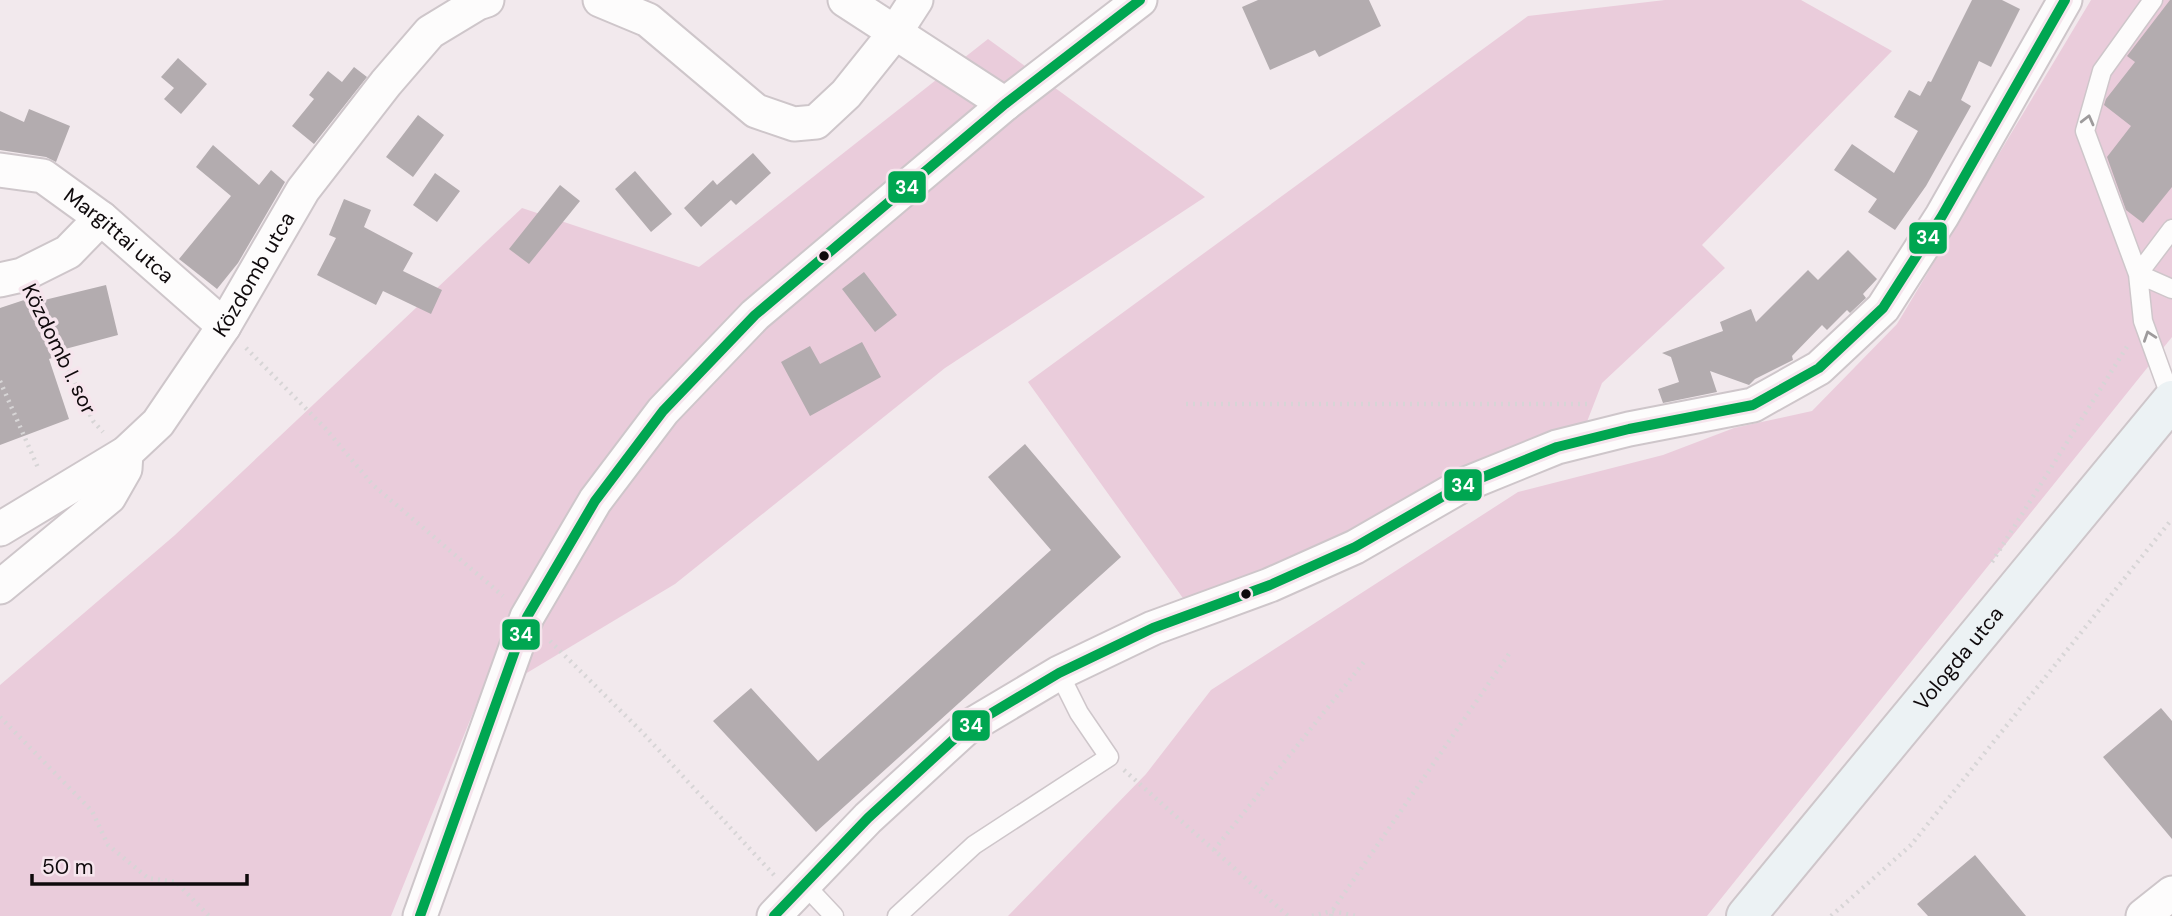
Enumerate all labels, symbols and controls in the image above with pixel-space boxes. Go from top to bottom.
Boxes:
one-way arrow [2080,114,2094,126]
line badge: 34 [887,170,927,204]
text: 34 [895,175,919,200]
street label: Margittai utca [58,182,180,290]
street label: Közdomb utca [207,207,301,343]
line badge: 34 [1908,221,1948,255]
text: 34 [1916,225,1940,250]
unlabelled marker [817,249,831,263]
street label: Közdomb I. sor [15,279,103,419]
one-way arrow [2143,331,2157,343]
line badge: 34 [1443,468,1483,502]
text: 34 [1451,473,1475,498]
unlabelled marker [1239,587,1253,601]
street label: Vologda utca [1907,601,2010,716]
line badge: 34 [501,618,541,651]
text: 34 [509,622,533,647]
line badge: 34 [951,709,991,742]
text: 34 [959,713,983,738]
scale bar [32,842,247,886]
text: 50 m [42,853,93,881]

